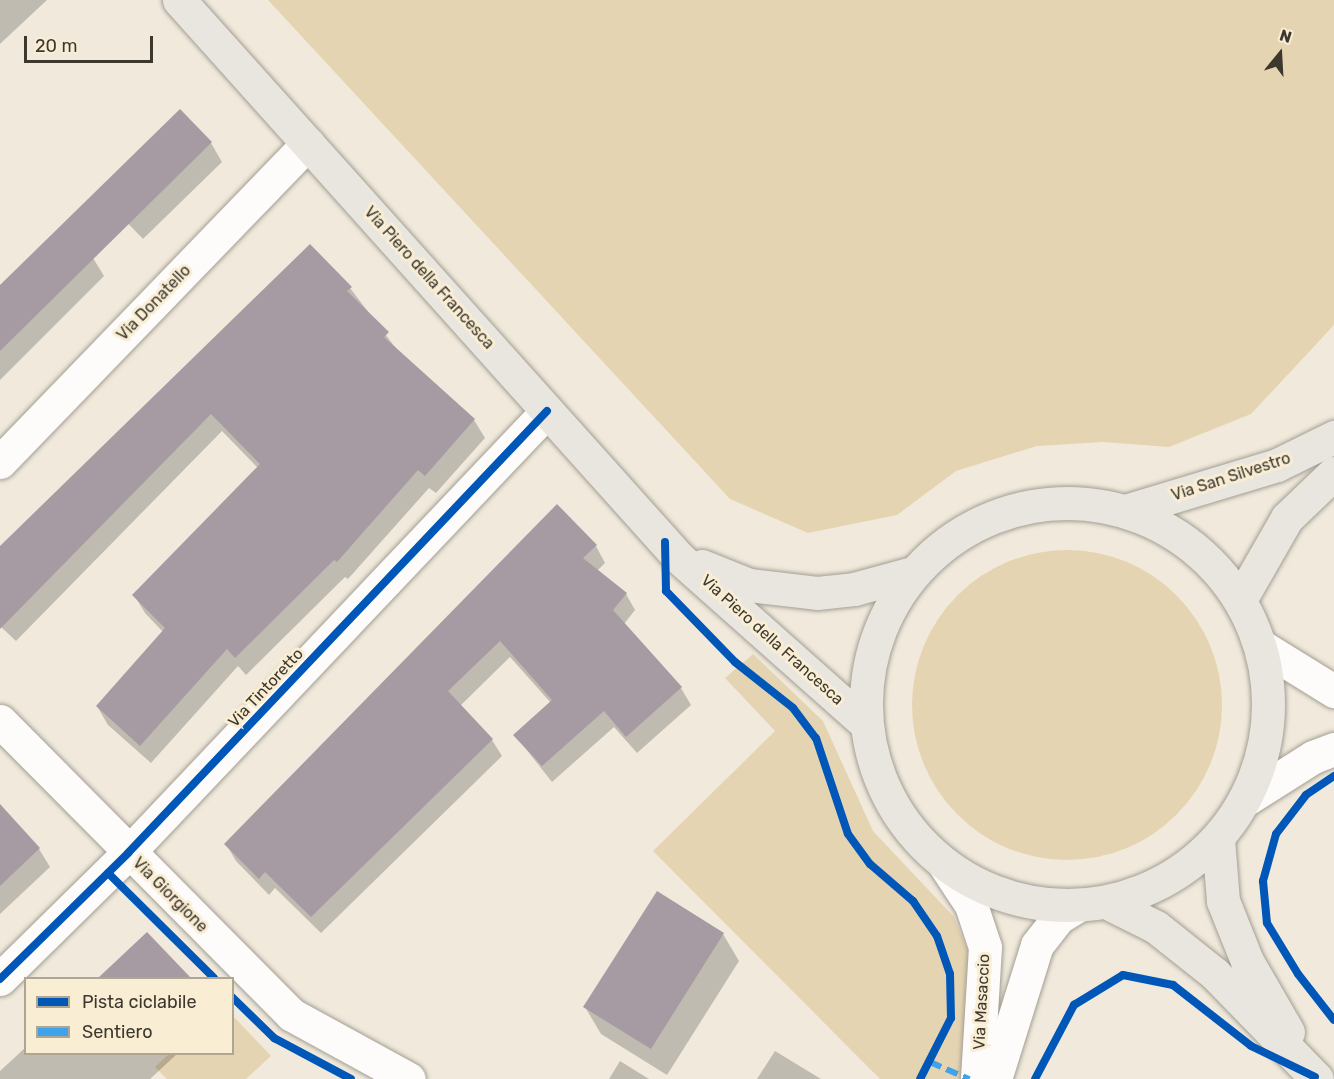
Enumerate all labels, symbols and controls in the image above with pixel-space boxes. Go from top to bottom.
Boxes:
scale bar [27,24,156,62]
north arrow [1250,24,1310,84]
text: N [1277,26,1294,47]
text: 20 m [35,35,77,57]
street label: Via Piero della Francesca [360,203,498,353]
street label: Via Donatello [113,261,195,345]
street label: Via San Silvestro [1169,449,1293,505]
street label: Via Piero della Francesca [697,571,847,709]
street label: Via Tintoretto [224,644,308,732]
street label: Via Giorgione [128,853,212,937]
street label: Via Masaccio [970,953,994,1051]
legend [24,977,234,1055]
text: Pista ciclabile [82,991,197,1013]
text: Sentiero [82,1021,153,1043]

